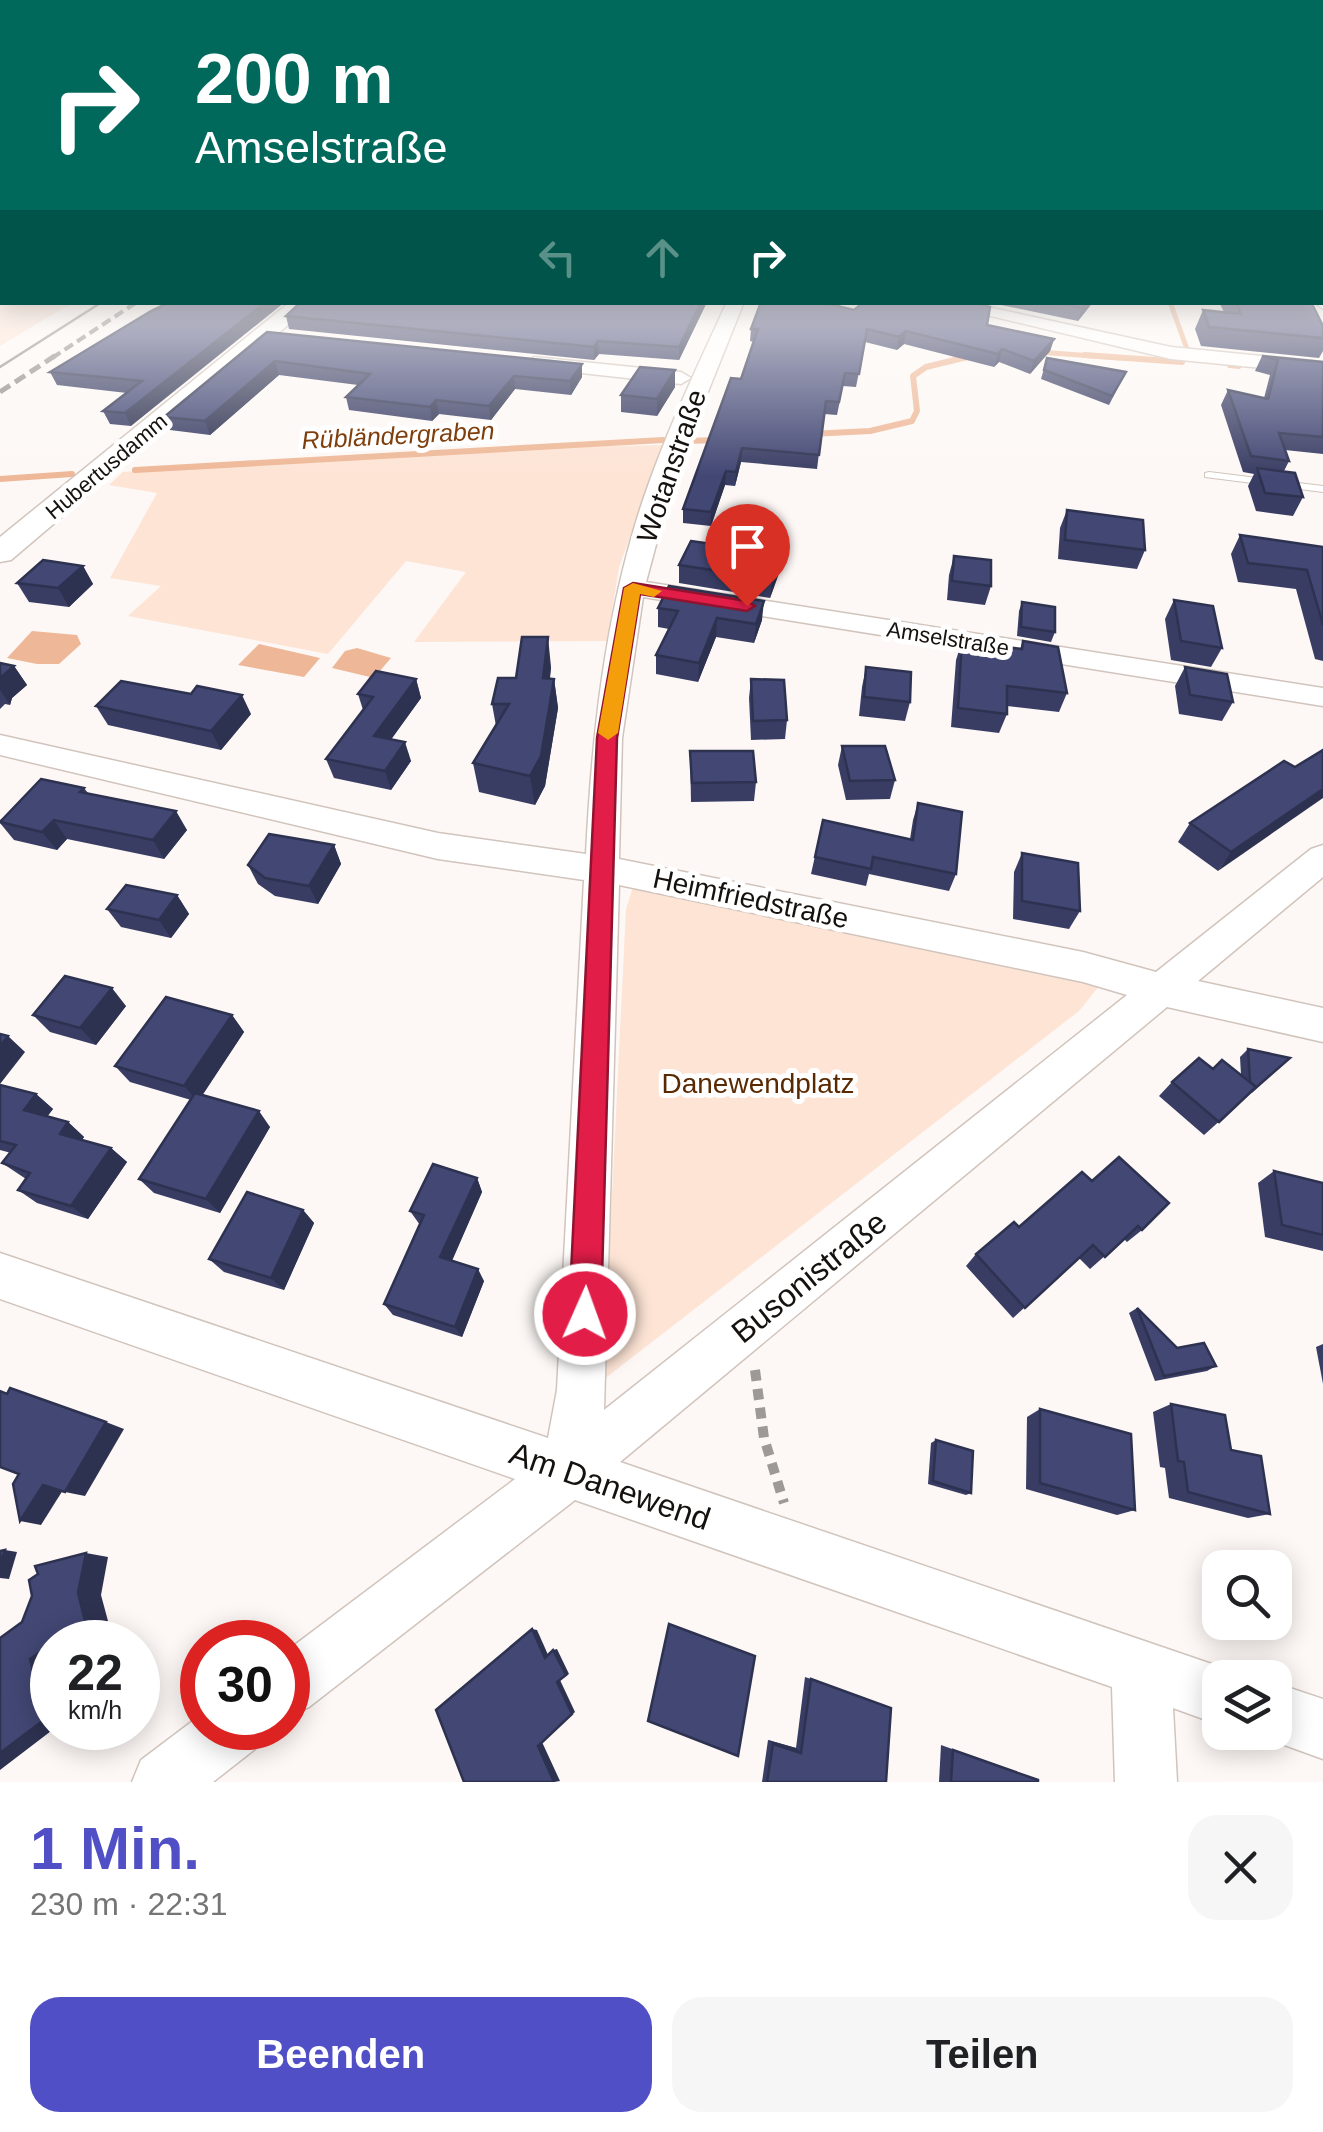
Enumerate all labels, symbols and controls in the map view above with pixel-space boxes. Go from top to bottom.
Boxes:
icon: right [30,40,160,170]
text: 200 m [195,40,393,118]
text: Amselstraße [195,122,448,173]
icon: left [530,230,585,285]
icon: ahead [635,230,690,285]
icon: right [740,230,795,285]
street label: Wotanstraße [631,386,712,547]
street label: Hubertusdamm [41,408,172,524]
water label: Rübländergraben [301,416,495,454]
pin [705,504,790,607]
icon: arrive [720,519,775,574]
street label: Amselstraße [885,616,1011,660]
street label: Heimfriedstraße [650,863,852,934]
park label: Danewendplatz [661,1068,855,1099]
street label: Busonistraße [724,1204,894,1350]
position arrow [533,1262,637,1366]
street label: Am Danewend [505,1435,715,1537]
map controls [1202,1550,1292,1750]
button: search [1202,1550,1292,1640]
speed limit sign: 30 [180,1620,310,1750]
text: 22 [67,1645,123,1701]
button: layers [1202,1660,1292,1750]
text: km/h [68,1696,122,1724]
text: 1 Min. [30,1815,200,1882]
button: close [1188,1815,1293,1920]
text: 230 m · 22:31 [30,1886,227,1922]
button: Beenden [30,1997,652,2112]
button: Teilen [672,1997,1293,2112]

